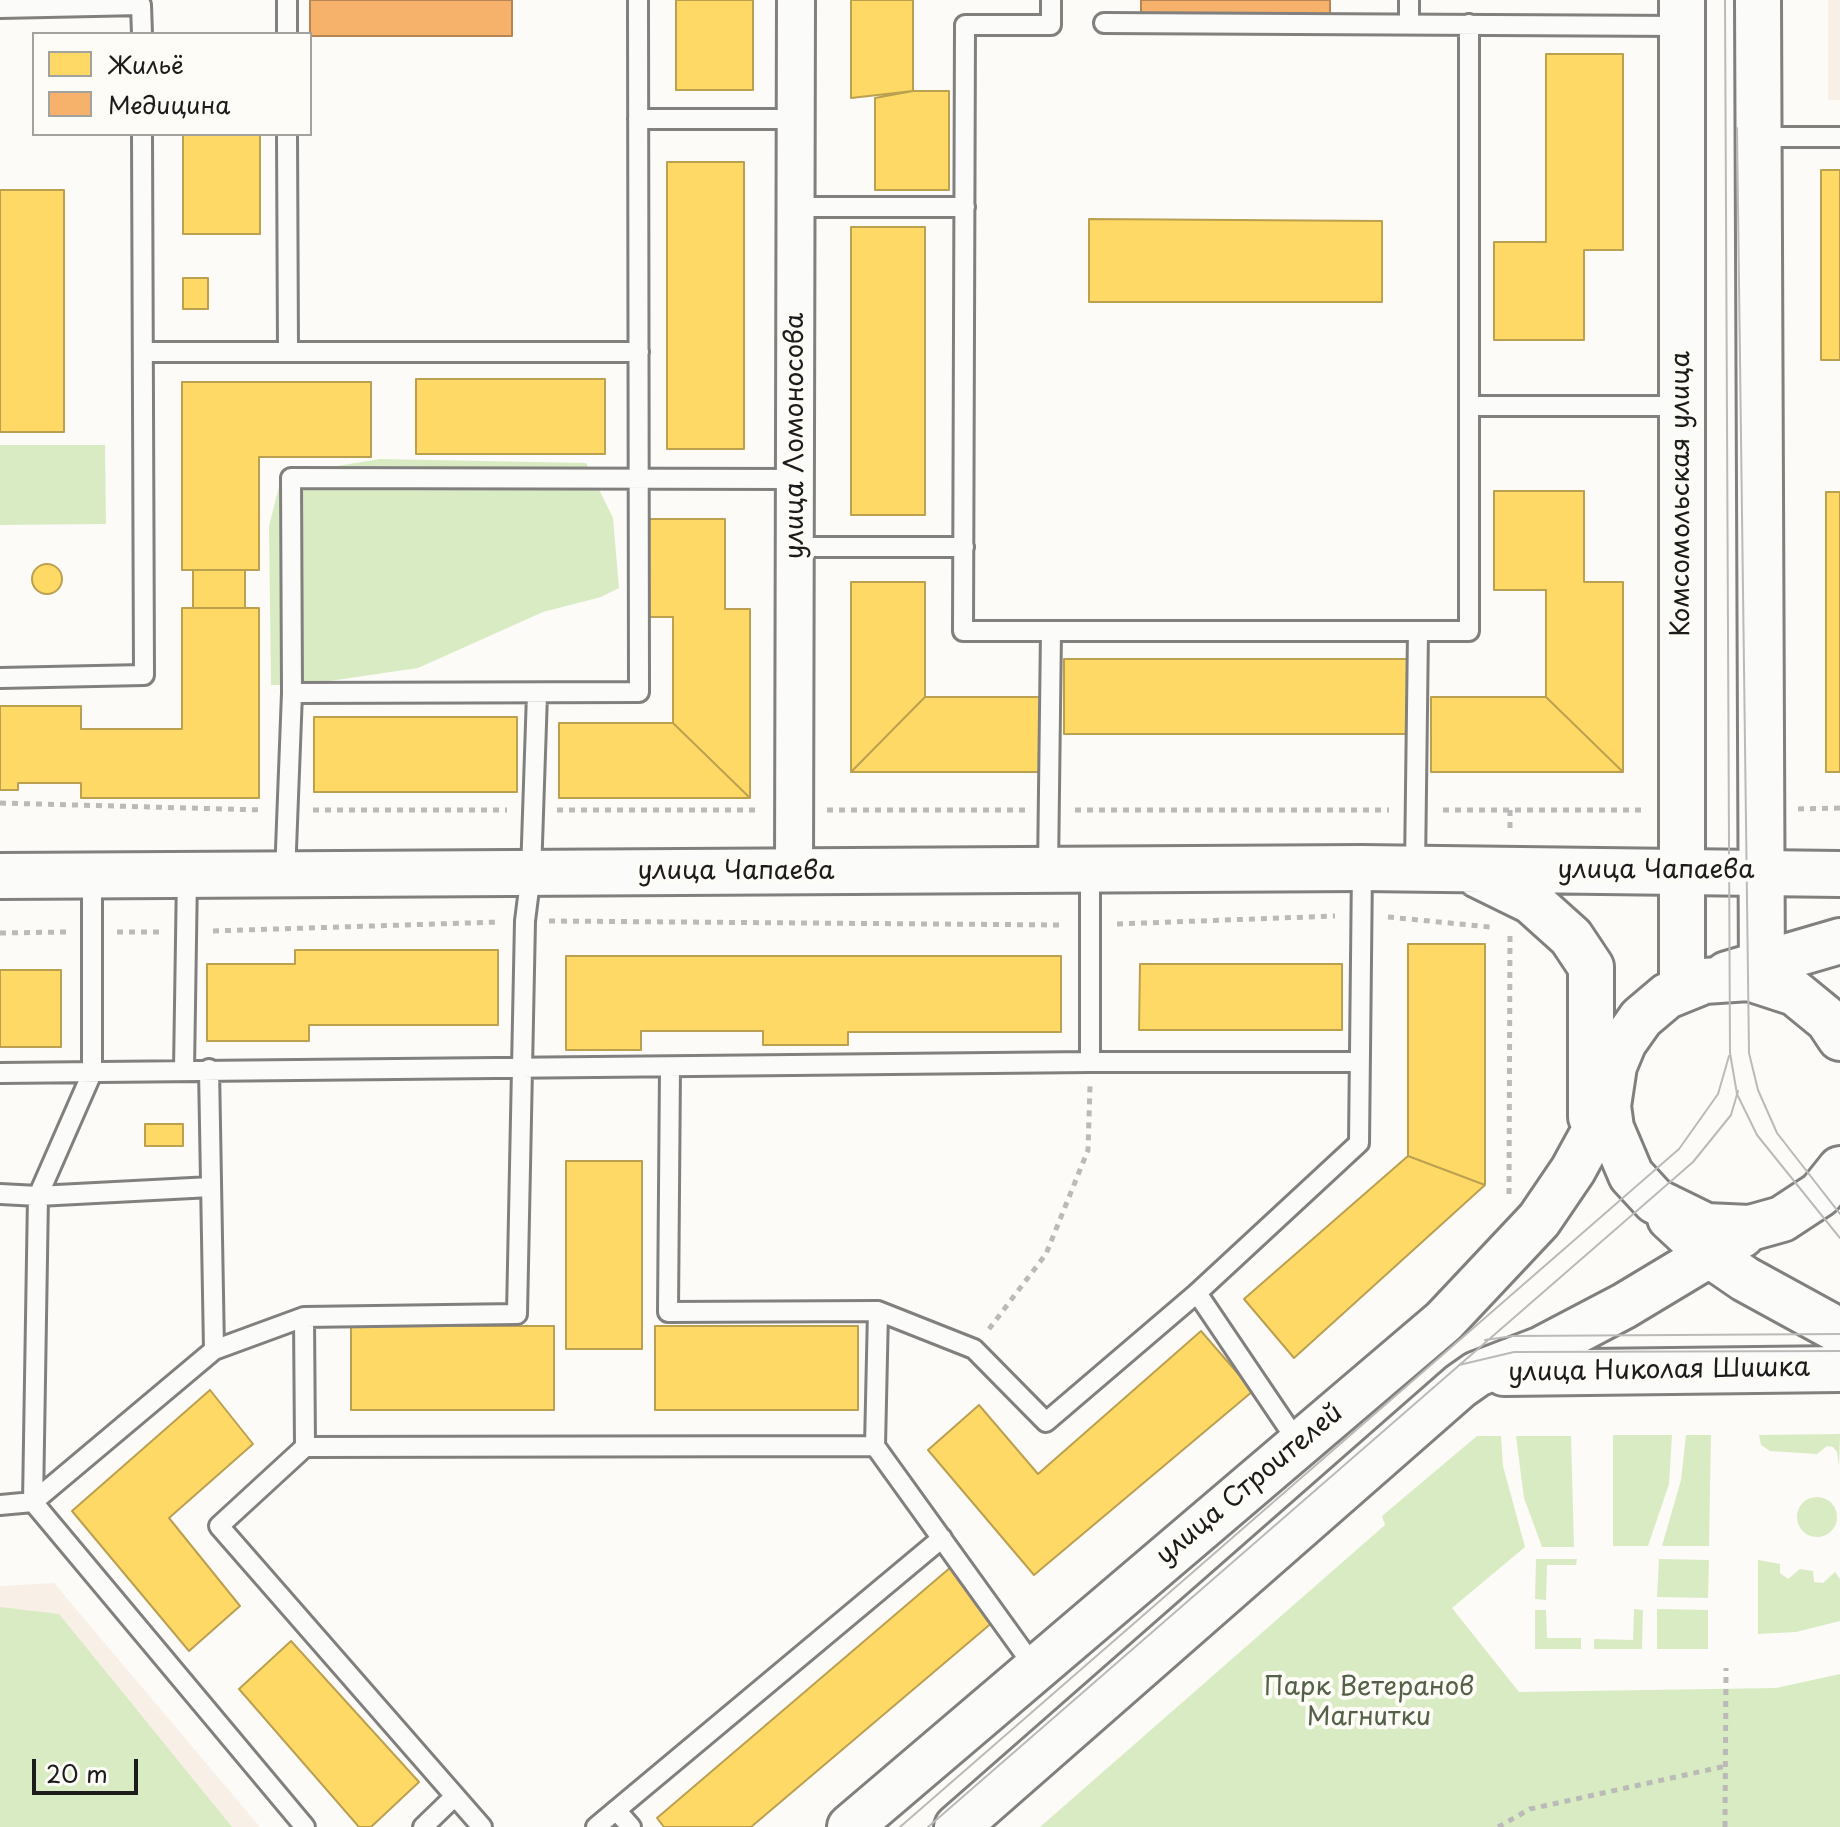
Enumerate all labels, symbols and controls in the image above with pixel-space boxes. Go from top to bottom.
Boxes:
legend [32,32,312,136]
text: Жильё [108,46,184,82]
text: Медицина [108,86,230,122]
street label: улица Ломоносова [780,313,812,559]
street label: Комсомольская улица [1666,351,1698,637]
street label: улица Чапаева [1558,855,1754,887]
street label: улица Чапаева [638,856,834,888]
street label: улица Николая Шишка [1508,1353,1810,1389]
street label: улица Строителей [1150,1398,1350,1572]
park label: Парк Ветеранов Магнитки [1264,1672,1474,1734]
scale bar [36,1743,142,1793]
text: 20 m [46,1755,108,1791]

